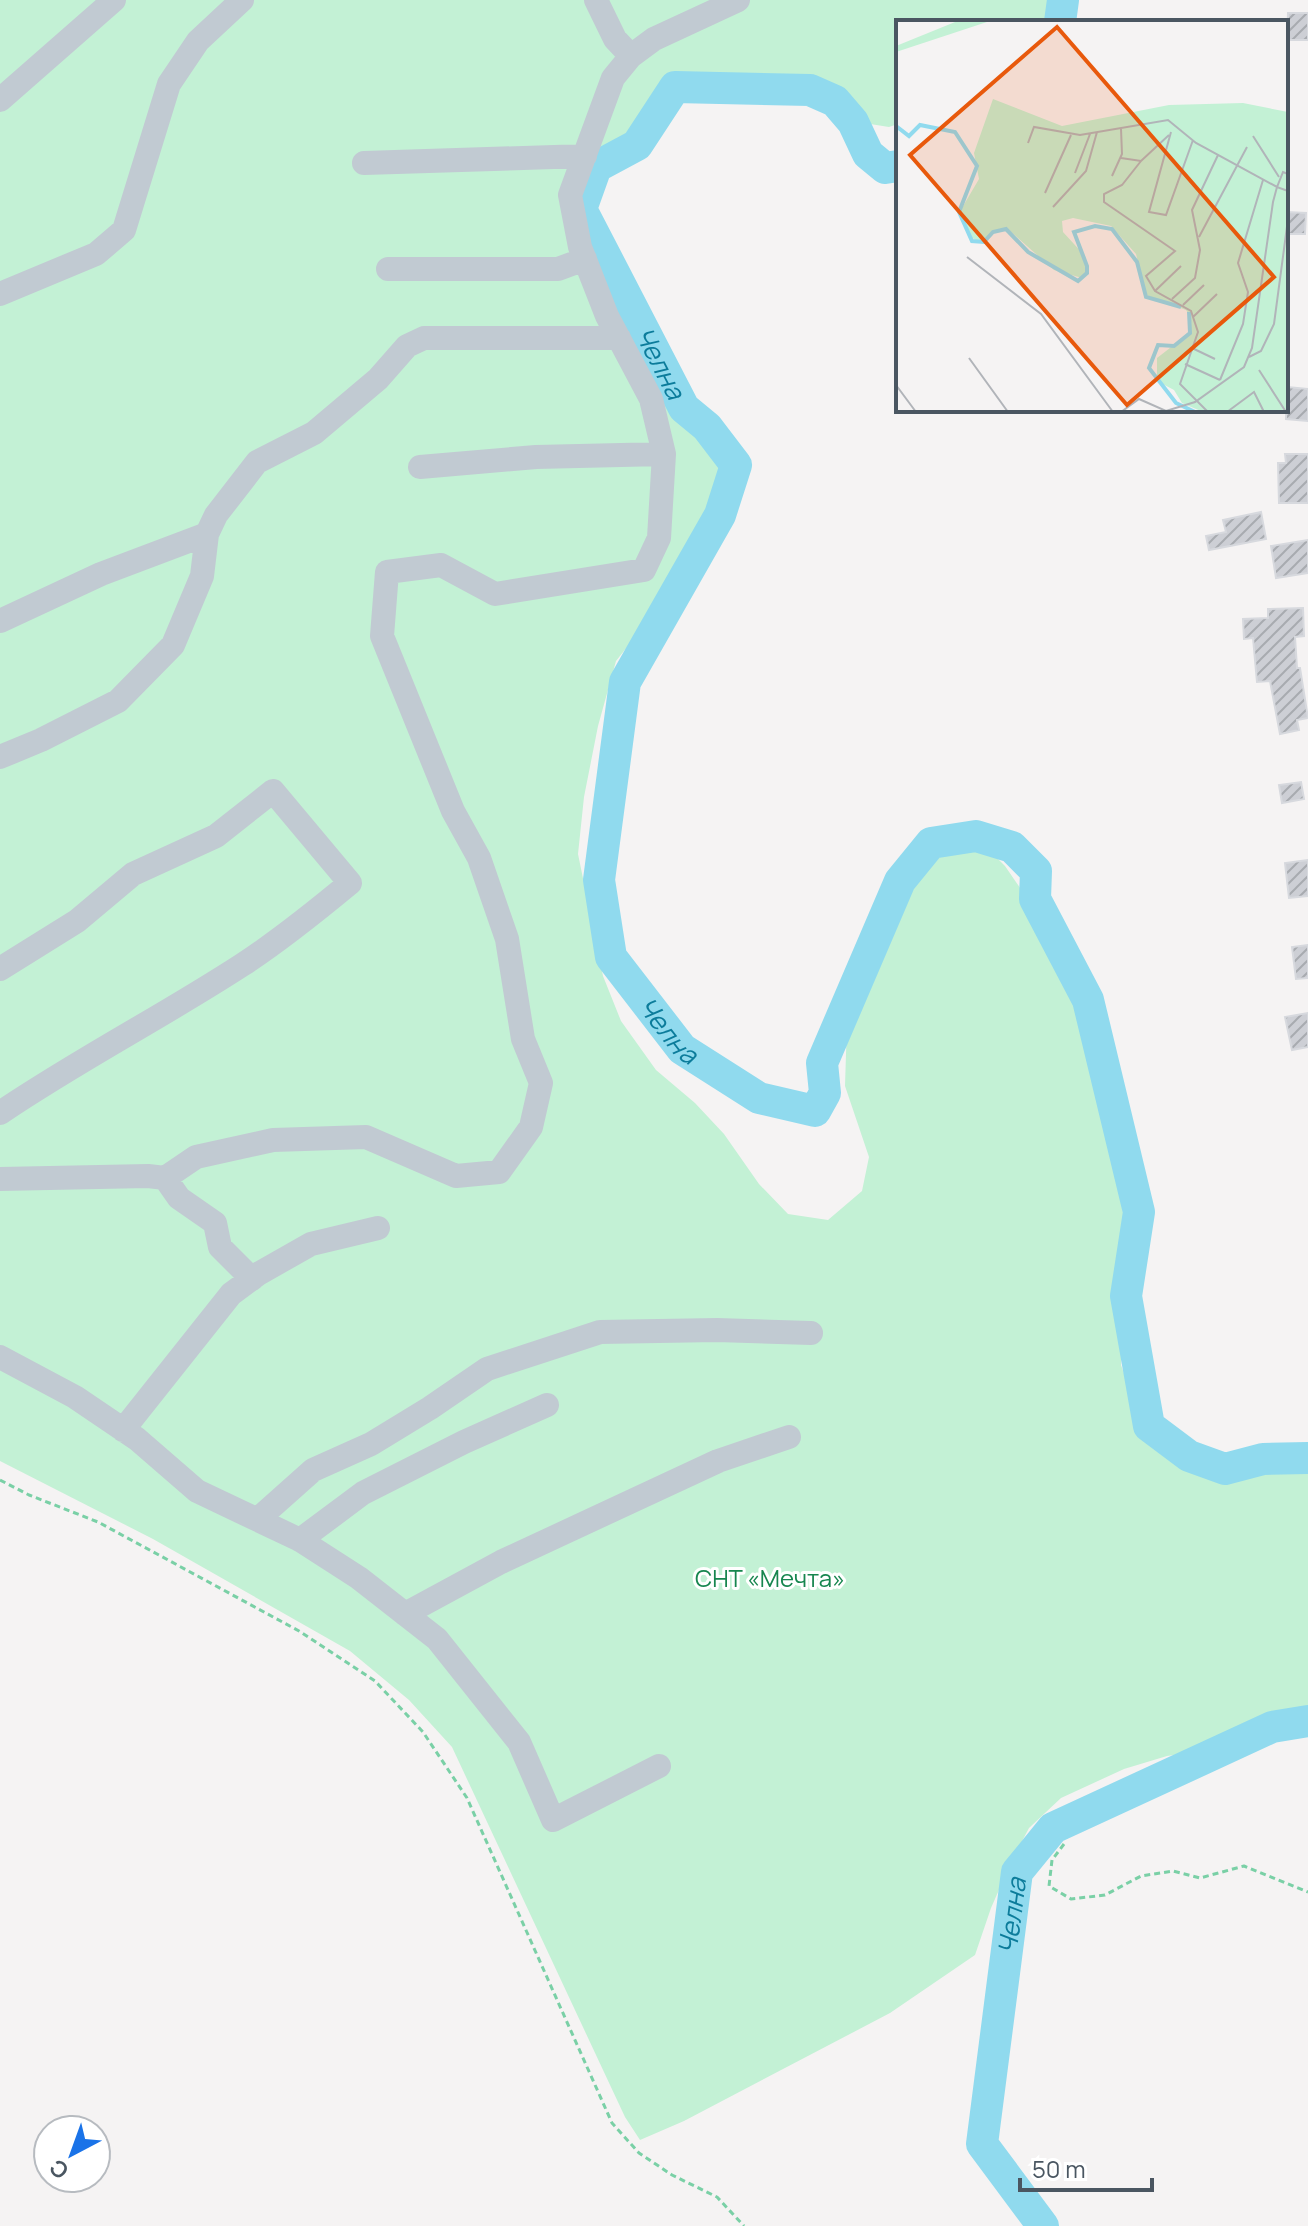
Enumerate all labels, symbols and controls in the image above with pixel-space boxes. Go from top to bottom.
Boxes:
inset map [896,20,1288,412]
water label: Челна [627,320,695,406]
water label: Челна [630,989,706,1073]
park label: СНТ «Мечта» [695,1561,845,1594]
water label: Челна [989,1874,1034,1956]
north arrow [32,2114,112,2194]
scale bar [1020,2142,1152,2192]
text: С [43,2152,75,2186]
text: 50 m [1032,2152,1086,2185]

